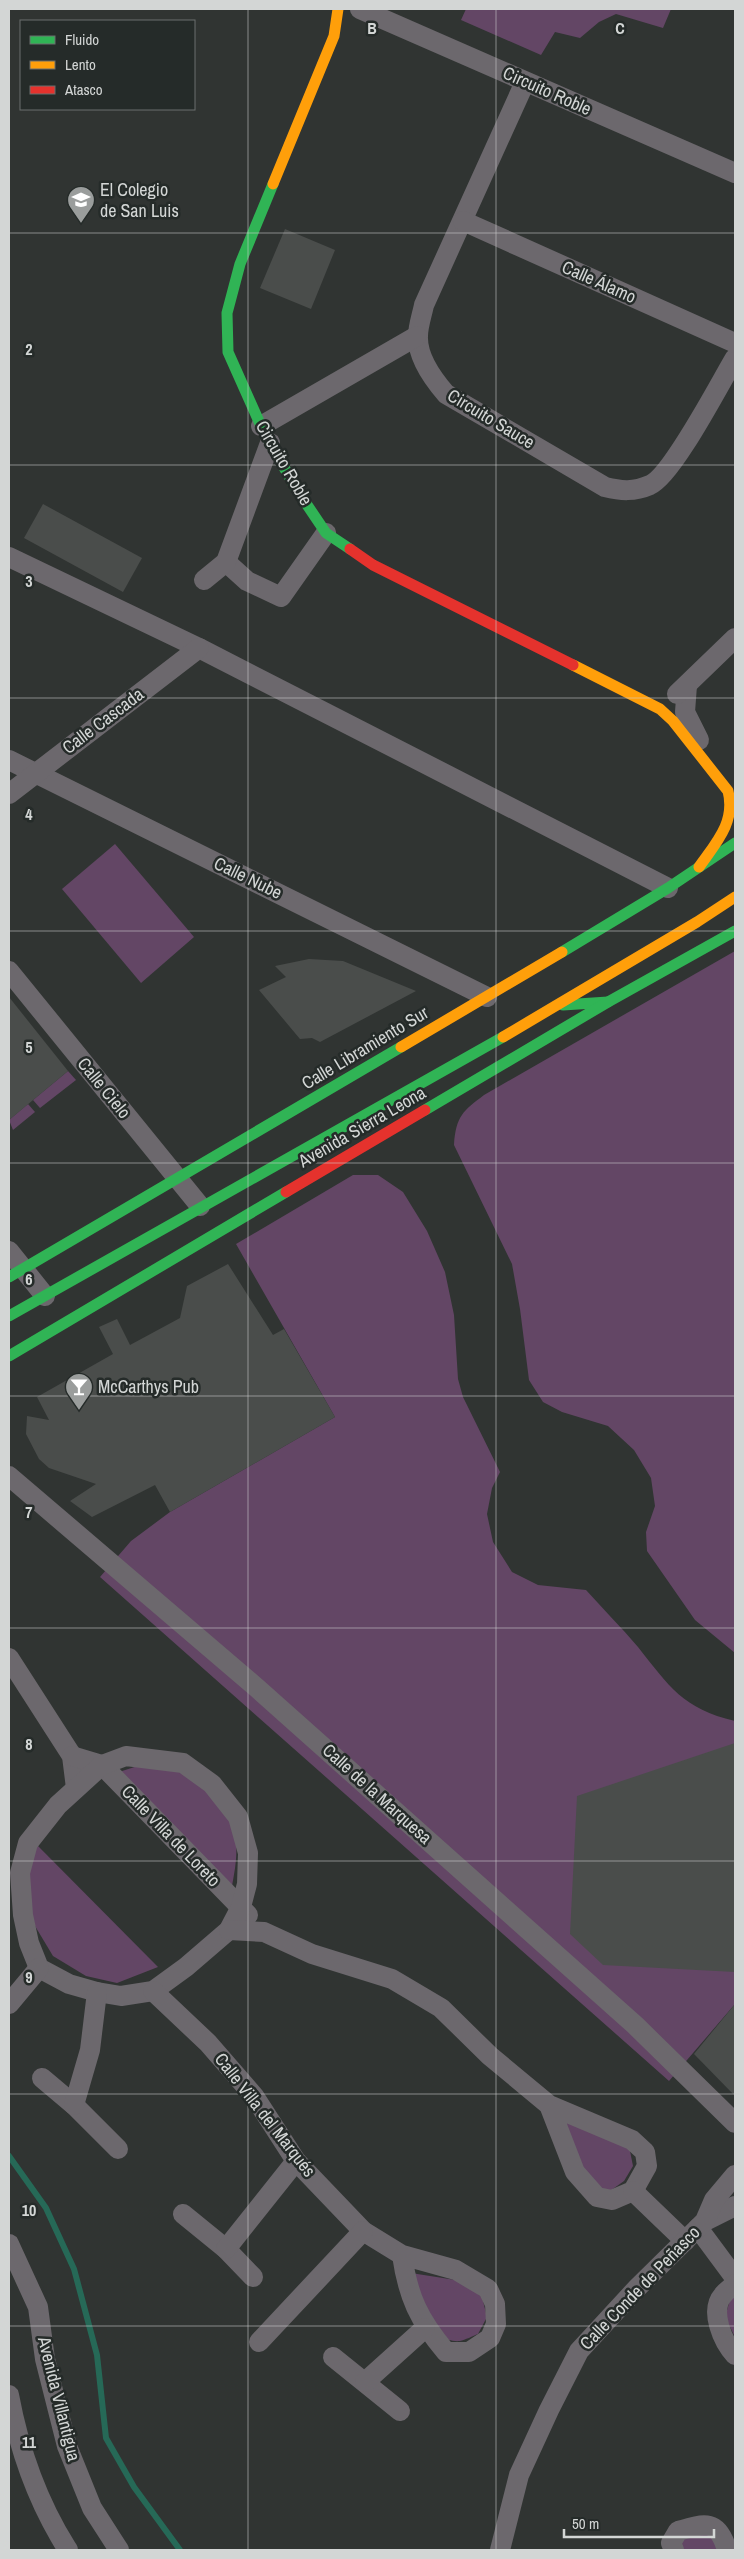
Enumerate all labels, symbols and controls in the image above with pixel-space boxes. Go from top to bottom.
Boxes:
text: B [367,17,377,39]
text: C [615,17,625,39]
legend [20,20,195,110]
text: Fluido [65,29,99,50]
text: Lento [65,54,96,75]
street label: Circuito Roble [499,60,595,121]
text: Atasco [64,79,103,100]
place label: El Colegio de San Luis [100,177,179,223]
school or university icon: El Colegio de San Luis [66,185,96,224]
street label: Calle Álamo [558,254,640,309]
text: 2 [25,338,33,360]
street label: Circuito Sauce [443,383,540,454]
street label: Circuito Roble [250,416,319,510]
text: 3 [25,570,33,592]
street label: Calle Cascada [57,682,149,759]
text: 4 [25,803,33,825]
street label: Calle Nube [210,850,287,905]
street label: Calle Libramiento Sur [297,1000,433,1095]
text: 5 [25,1036,33,1058]
street label: Calle Cielo [72,1052,137,1124]
street label: Avenida Sierra Leona [293,1080,430,1174]
text: 6 [25,1268,33,1290]
bar icon: McCarthys Pub [64,1372,94,1411]
place label: McCarthys Pub [98,1374,199,1399]
text: 7 [25,1501,33,1523]
text: 8 [25,1733,33,1755]
street label: Calle de la Marquesa [317,1738,438,1850]
street label: Calle Villa de Loreto [116,1779,226,1892]
text: 9 [25,1966,33,1988]
street label: Calle Villa del Marqués [209,2047,322,2182]
text: 10 [22,2199,36,2221]
street label: Calle Conde de Peñasco [574,2220,705,2355]
street label: Avenida Villantigua [32,2333,87,2464]
text: 11 [22,2431,37,2453]
scale bar [564,2506,714,2538]
text: 50 m [572,2513,599,2534]

